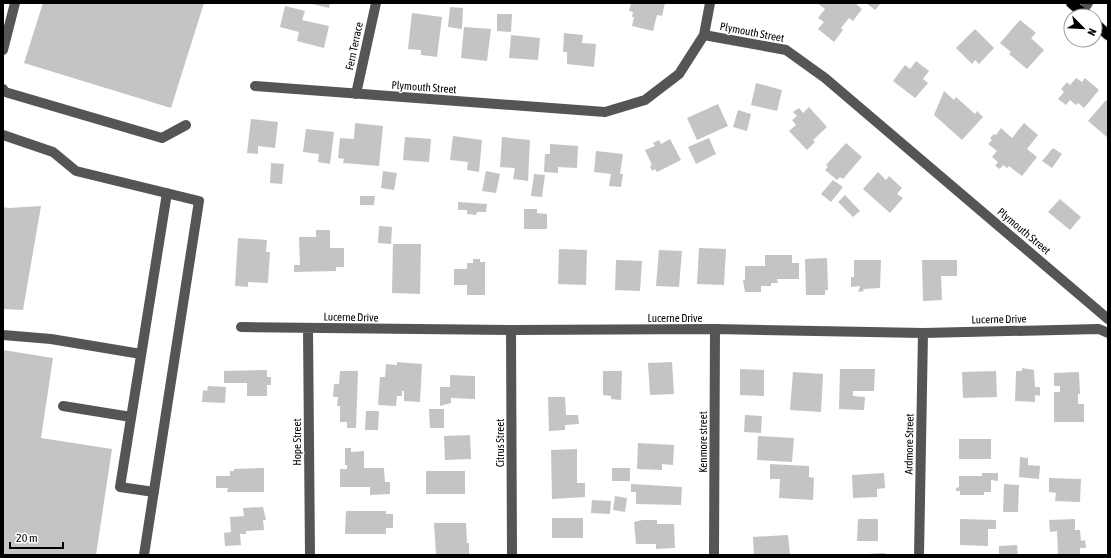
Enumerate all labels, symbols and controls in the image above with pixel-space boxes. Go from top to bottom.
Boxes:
north arrow [1063,8,1103,48]
street label: Plymouth Street [719,20,785,44]
street label: Fern Terrace [343,21,365,71]
text: N [1085,27,1099,37]
street label: Plymouth Street [391,79,457,95]
street label: Plymouth Street [995,205,1053,257]
street label: Lucerne Drive [323,311,379,323]
street label: Lucerne Drive [647,312,703,324]
street label: Lucerne Drive [971,313,1027,325]
street label: Kenmore street [697,411,709,473]
street label: Ardmore Street [902,413,916,475]
street label: Hope Street [291,418,303,466]
street label: Citrus Street [494,419,506,467]
scale bar [10,524,63,550]
text: 20 m [16,531,38,545]

